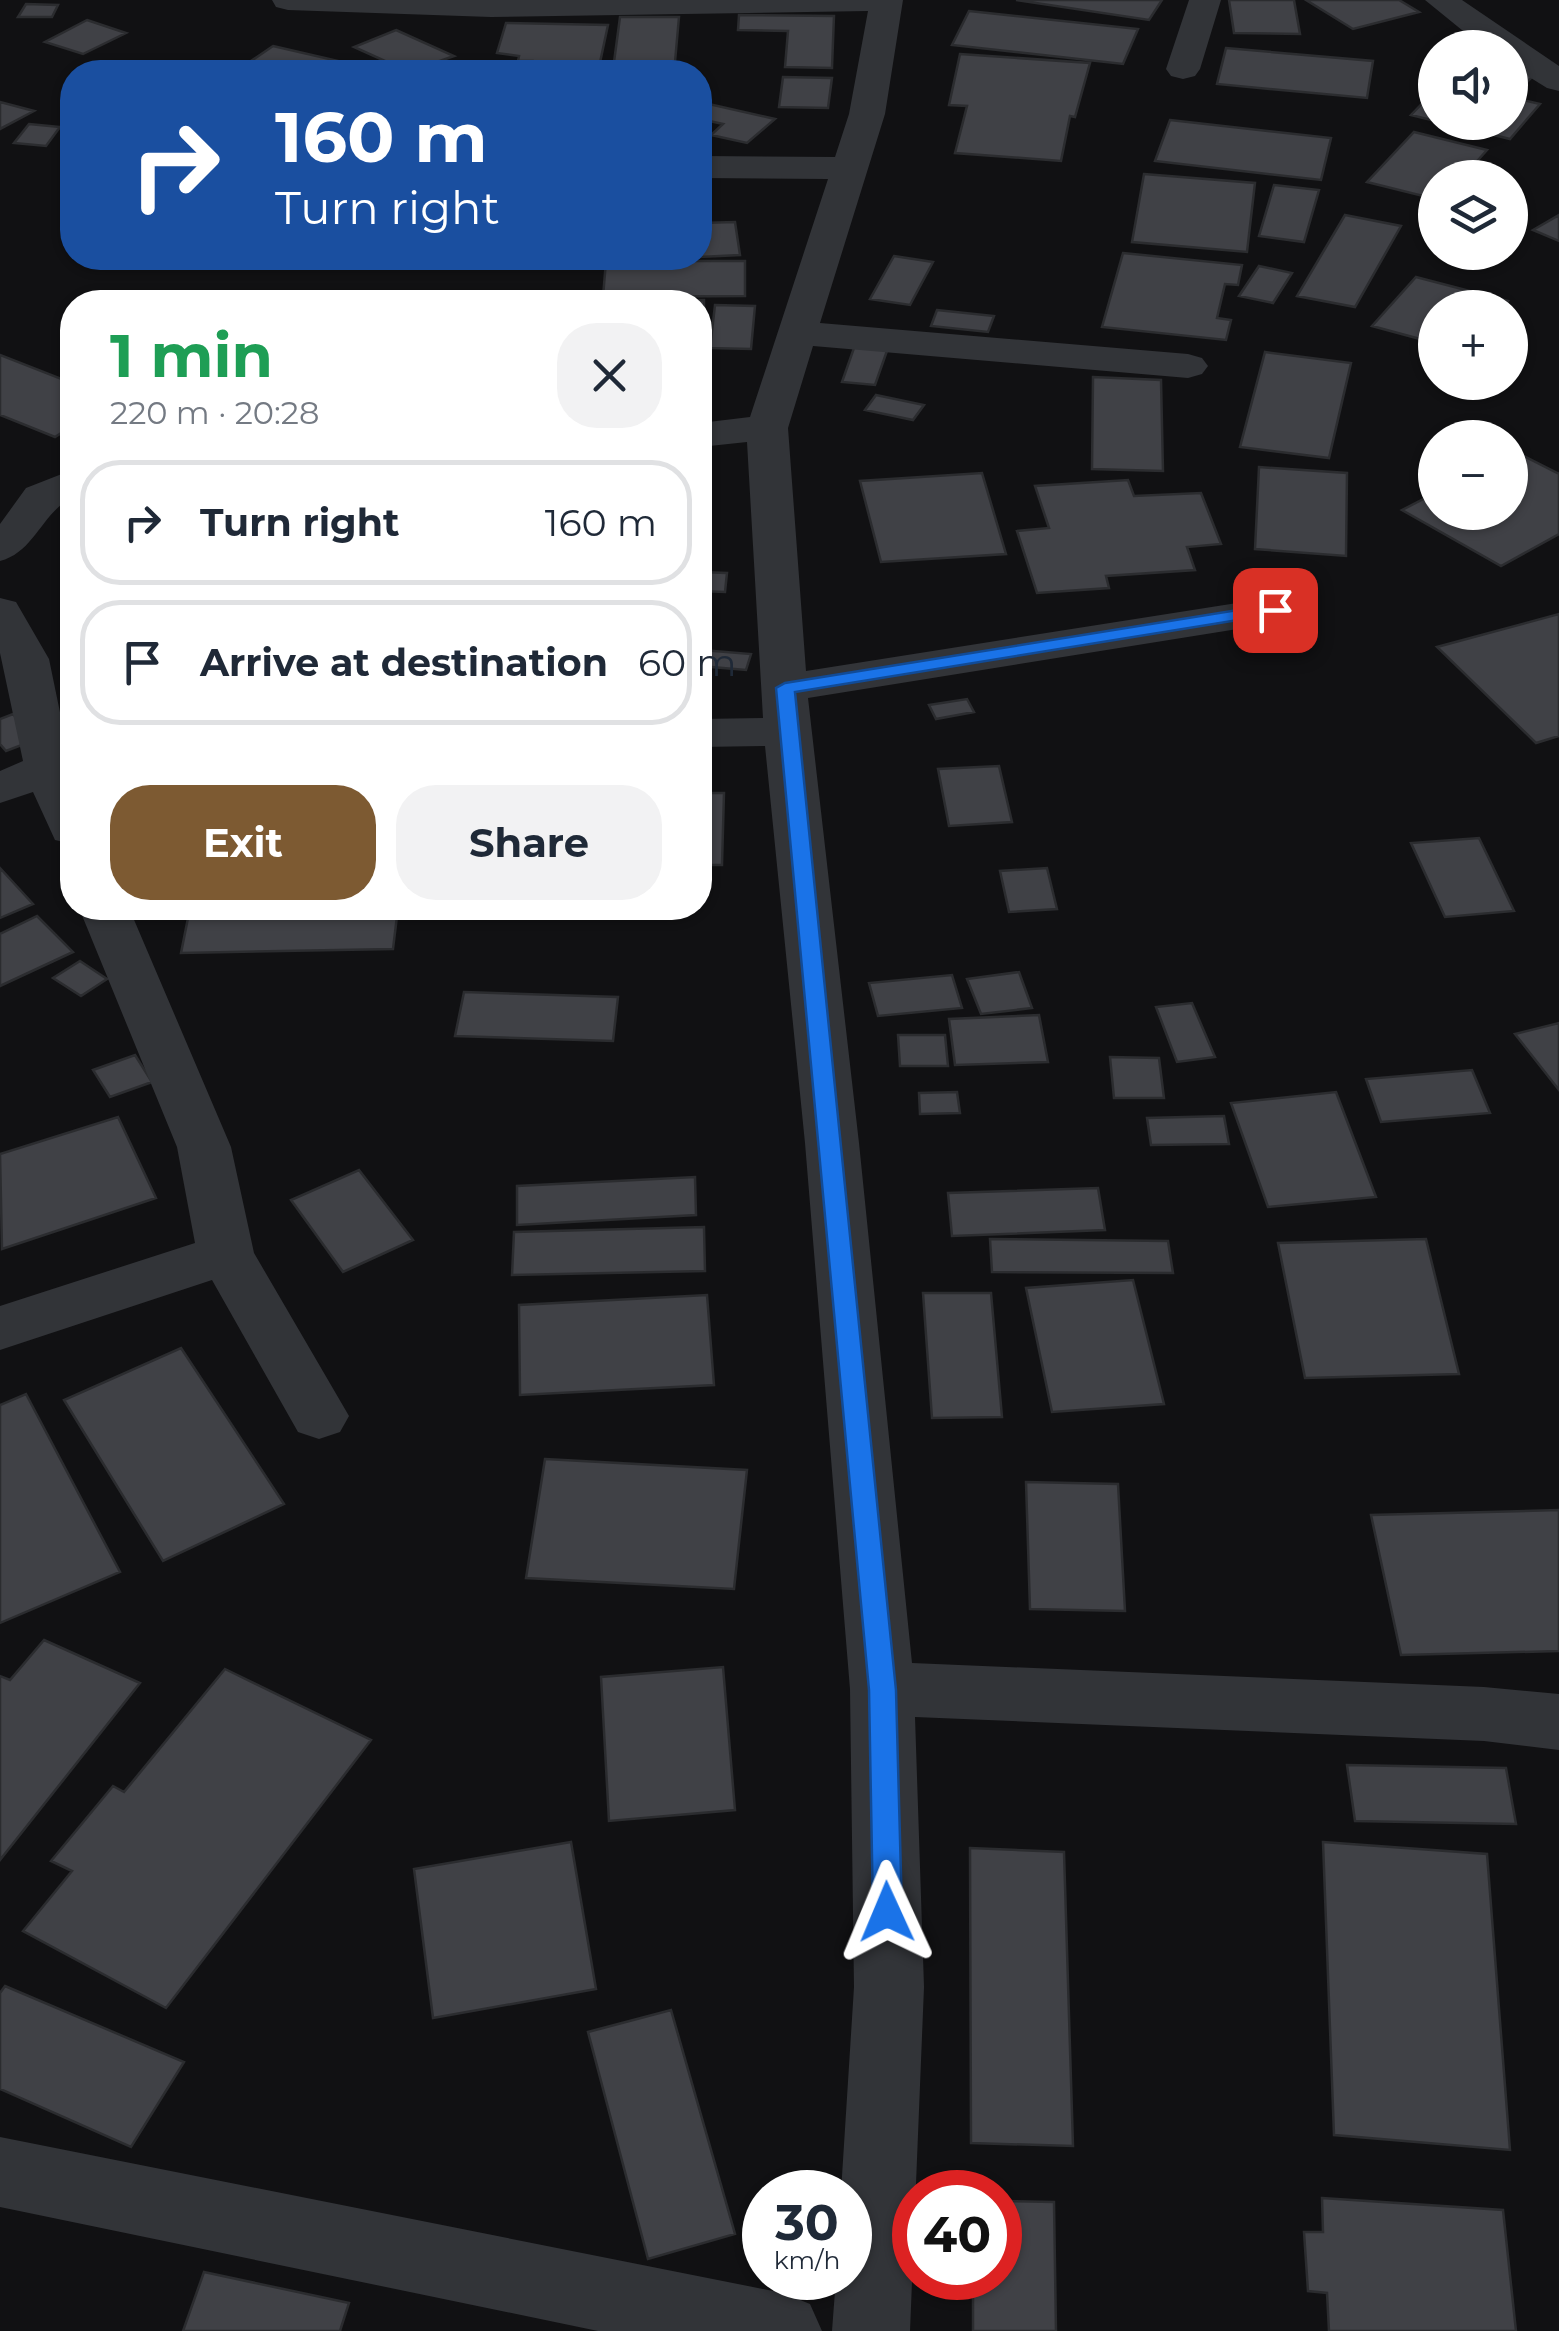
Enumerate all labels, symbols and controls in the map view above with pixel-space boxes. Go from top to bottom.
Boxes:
map controls [1418,30,1528,530]
button: sound [1418,30,1528,140]
text: 160 m [275,94,488,180]
icon: right [110,100,240,230]
button: layers [1418,160,1528,270]
text: Turn right [275,180,500,235]
button: + [1418,290,1528,400]
text: 1 min [110,319,273,392]
button: close [557,323,662,428]
text: 220 m · 20:28 [110,393,319,432]
button: − [1418,420,1528,530]
icon: right [115,495,170,550]
text: Turn right [200,499,399,546]
text: 160 m [545,499,657,546]
pin [1233,568,1318,653]
icon: arrive [1248,583,1303,638]
icon: arrive [115,635,170,690]
text: Arrive at destination [200,639,608,686]
text: 60 m [638,639,736,686]
button: Exit [110,785,376,900]
button: Share [396,785,662,900]
position arrow [835,1860,939,1964]
speed limit sign: 40 [892,2170,1022,2300]
text: 30 [775,2192,839,2253]
text: km/h [774,2245,840,2275]

